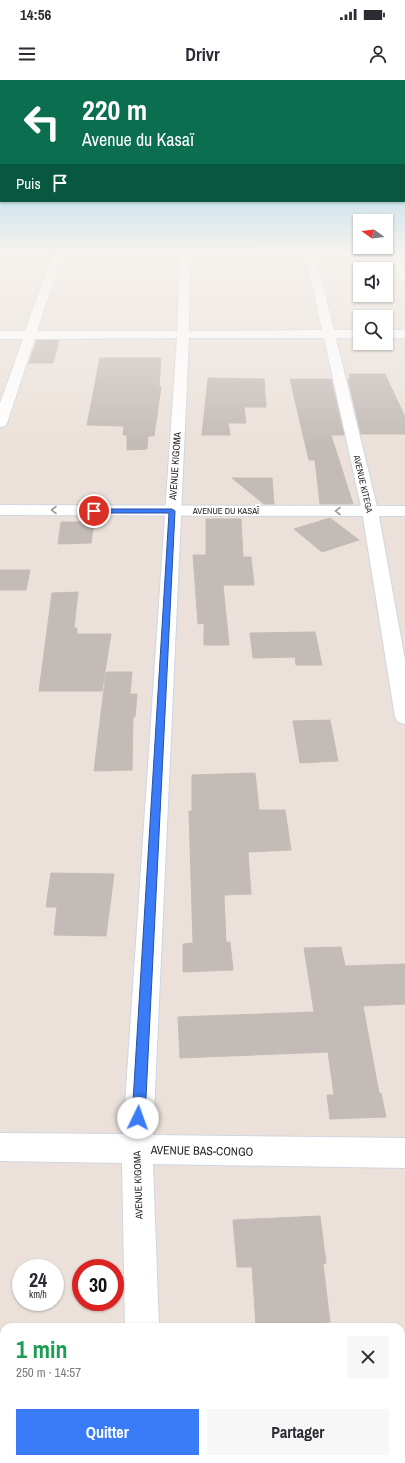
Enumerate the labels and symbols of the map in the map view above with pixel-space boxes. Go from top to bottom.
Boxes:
north arrow [353,214,393,254]
street label: AVENUE KIGOMA [166,431,184,501]
street label: AVENUE KITEGA [350,453,375,514]
pin [77,494,111,528]
street label: AVENUE DU KASAÏ [192,505,260,517]
one-way arrow [51,506,57,514]
one-way arrow [335,507,341,515]
position arrow [117,1097,159,1139]
street label: AVENUE BAS-CONGO [150,1142,254,1160]
street label: AVENUE KIGOMA [130,1150,146,1220]
speed limit sign: 30 [72,1259,124,1311]

